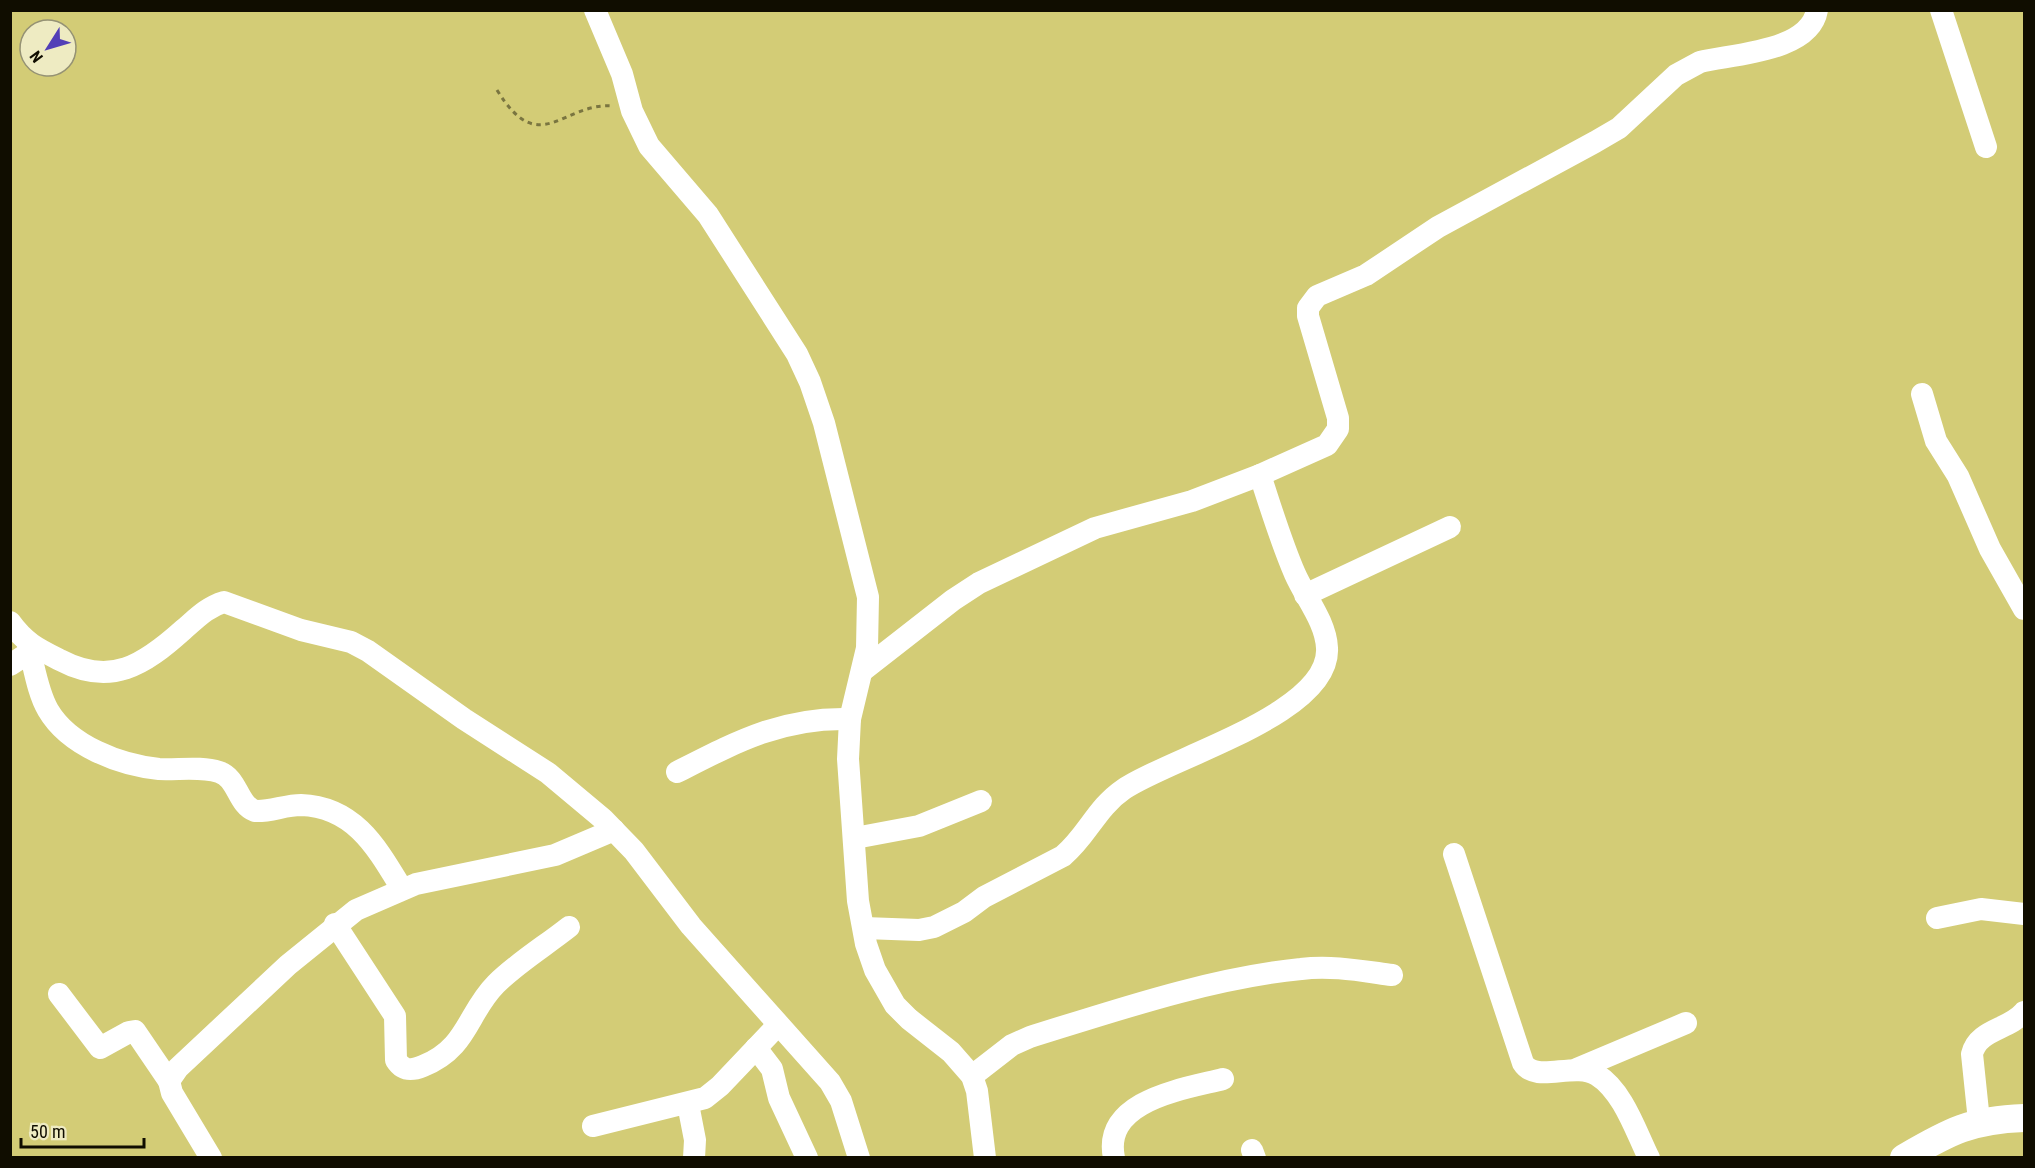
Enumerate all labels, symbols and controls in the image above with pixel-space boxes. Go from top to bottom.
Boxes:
north arrow [18,18,78,78]
text: N [26,47,47,66]
scale bar [21,1111,144,1149]
text: 50 m [30,1121,65,1142]

